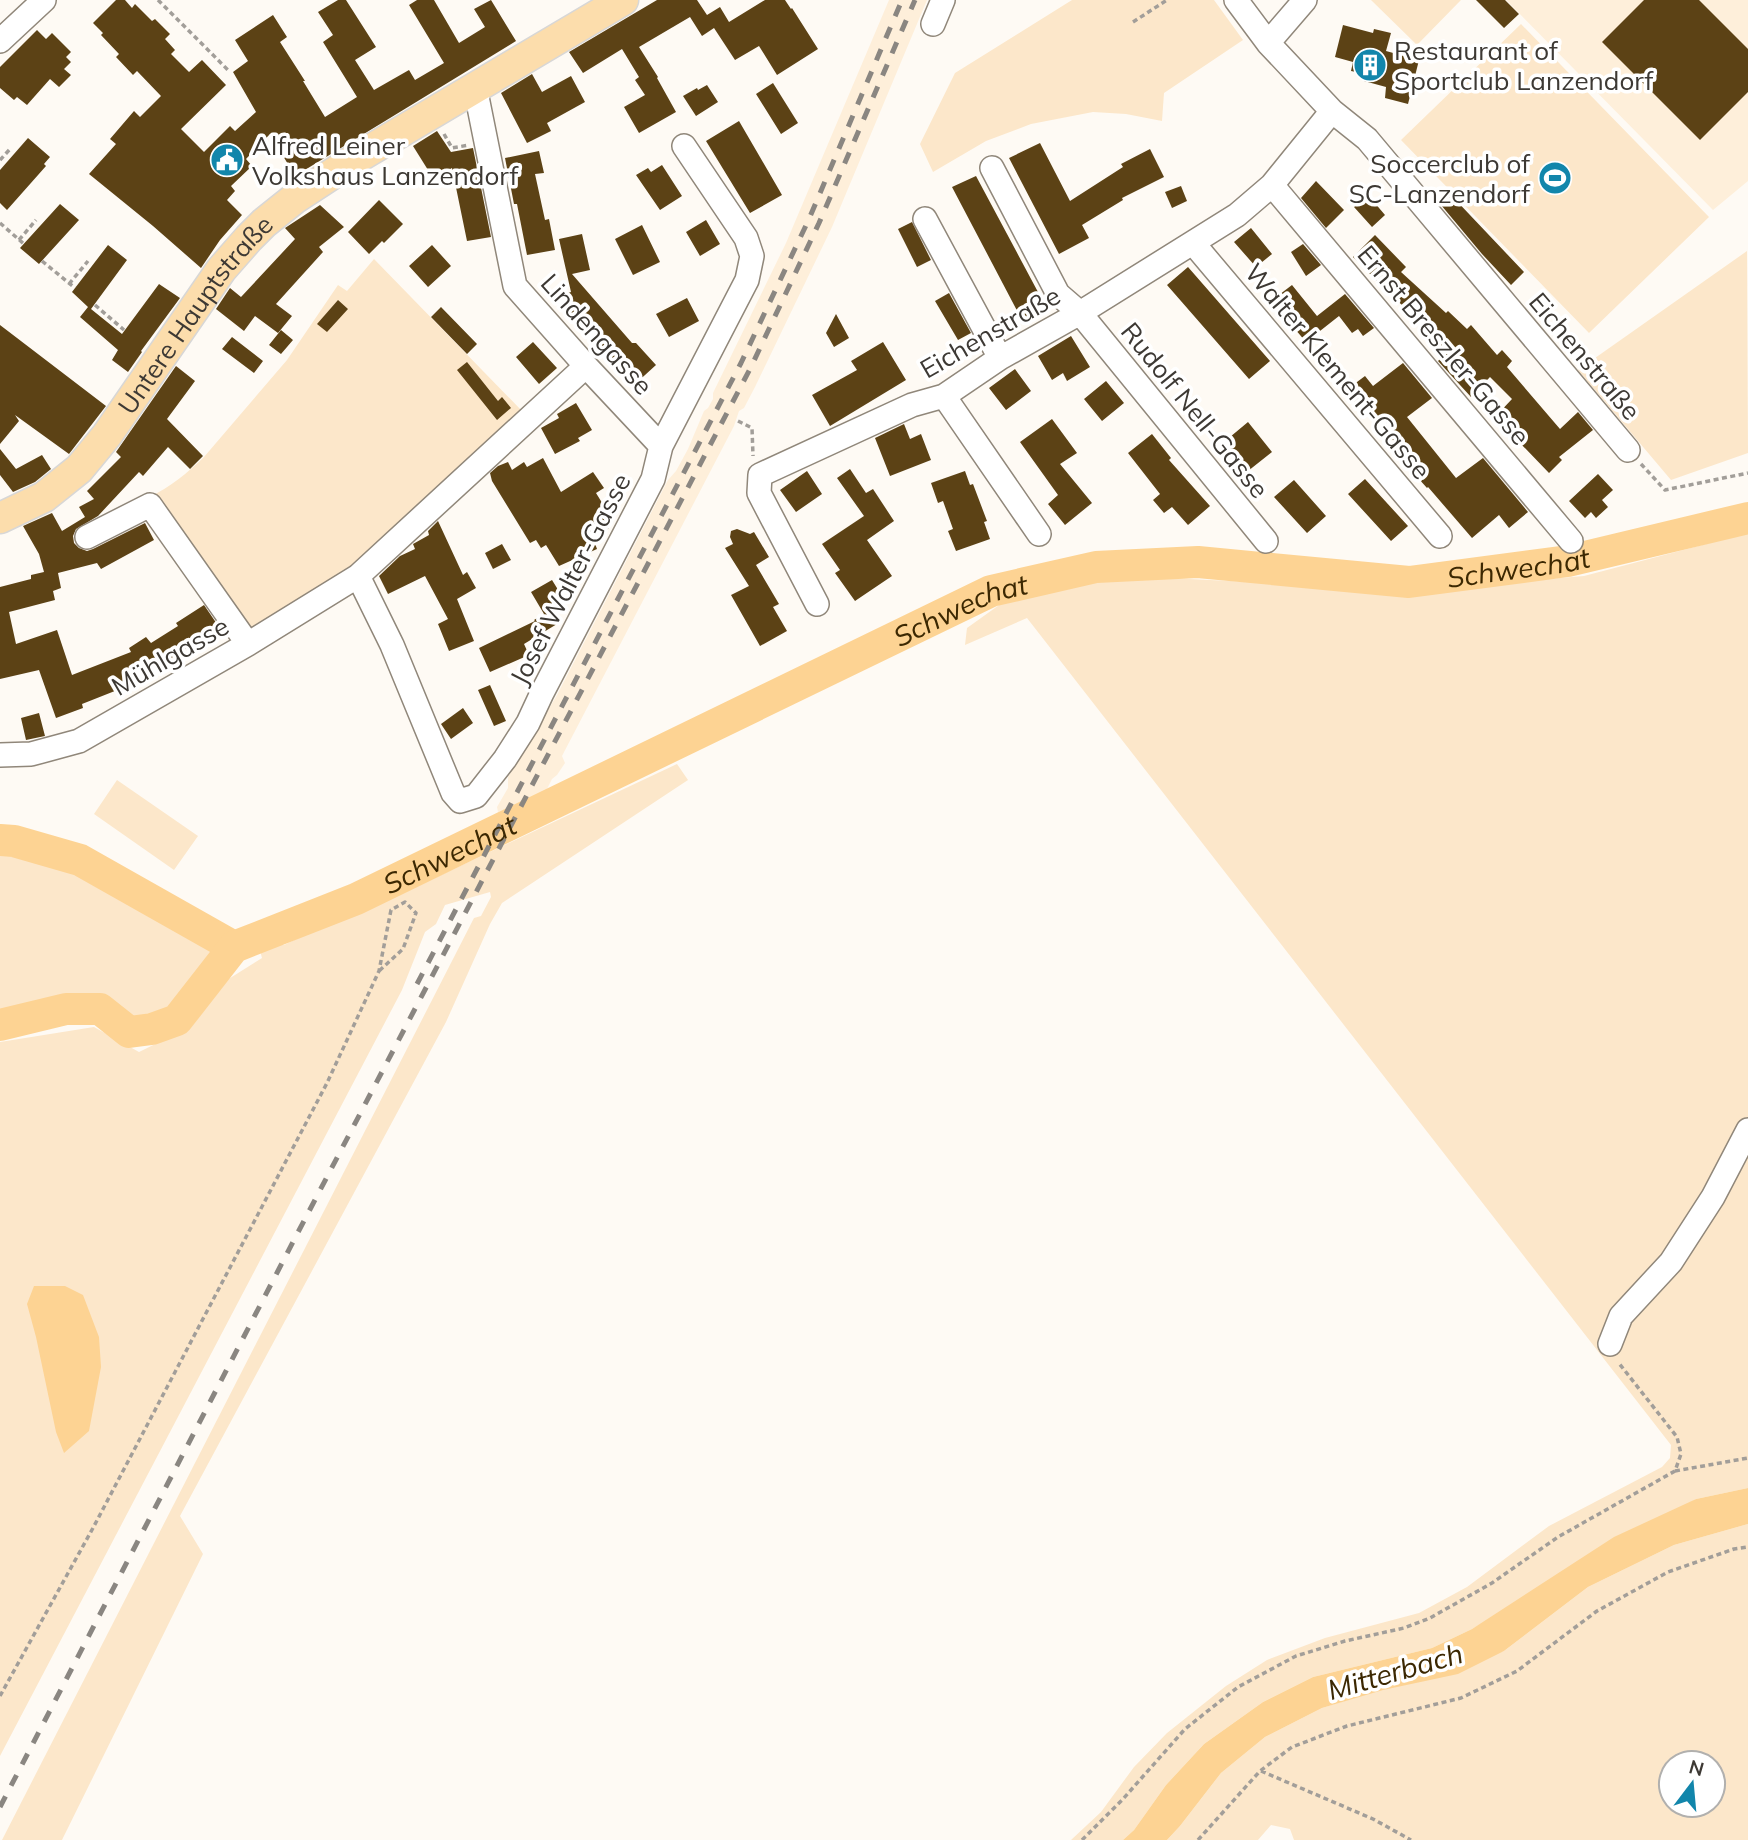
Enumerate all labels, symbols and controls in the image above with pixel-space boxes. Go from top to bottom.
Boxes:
place label: Restaurant of Sportclub Lanzendorf [1394,34,1654,97]
building icon: Restaurant of Sportclub Lanzendorf [1351,46,1389,84]
place label: Alfred Leiner Volkshaus Lanzendorf [252,129,519,192]
public building icon: Alfred Leiner Volkshaus Lanzendorf [208,141,246,179]
place label: Soccerclub of SC-Lanzendorf [1349,147,1531,210]
sports icon: Soccerclub of SC-Lanzendorf [1536,159,1574,197]
street label: Untere Hauptstraße [110,208,279,420]
street label: Ernst Breszler-Gasse [1351,238,1537,452]
street label: Walter Klement-Gasse [1238,256,1438,486]
street label: Lindengasse [534,267,660,401]
street label: Eichenstraße [914,279,1066,385]
street label: Eichenstraße [1522,285,1648,427]
street label: Rudolf Nell-Gasse [1114,315,1276,505]
street label: Josef Walter-Gasse [502,468,638,690]
water label: Schwechat [1444,539,1594,594]
water label: Schwechat [887,565,1032,653]
street label: Mühlgasse [105,609,235,703]
water label: Schwechat [377,806,523,901]
water label: Mitterbach [1323,1635,1467,1707]
north arrow [1657,1749,1727,1819]
text: N [1686,1754,1707,1781]

